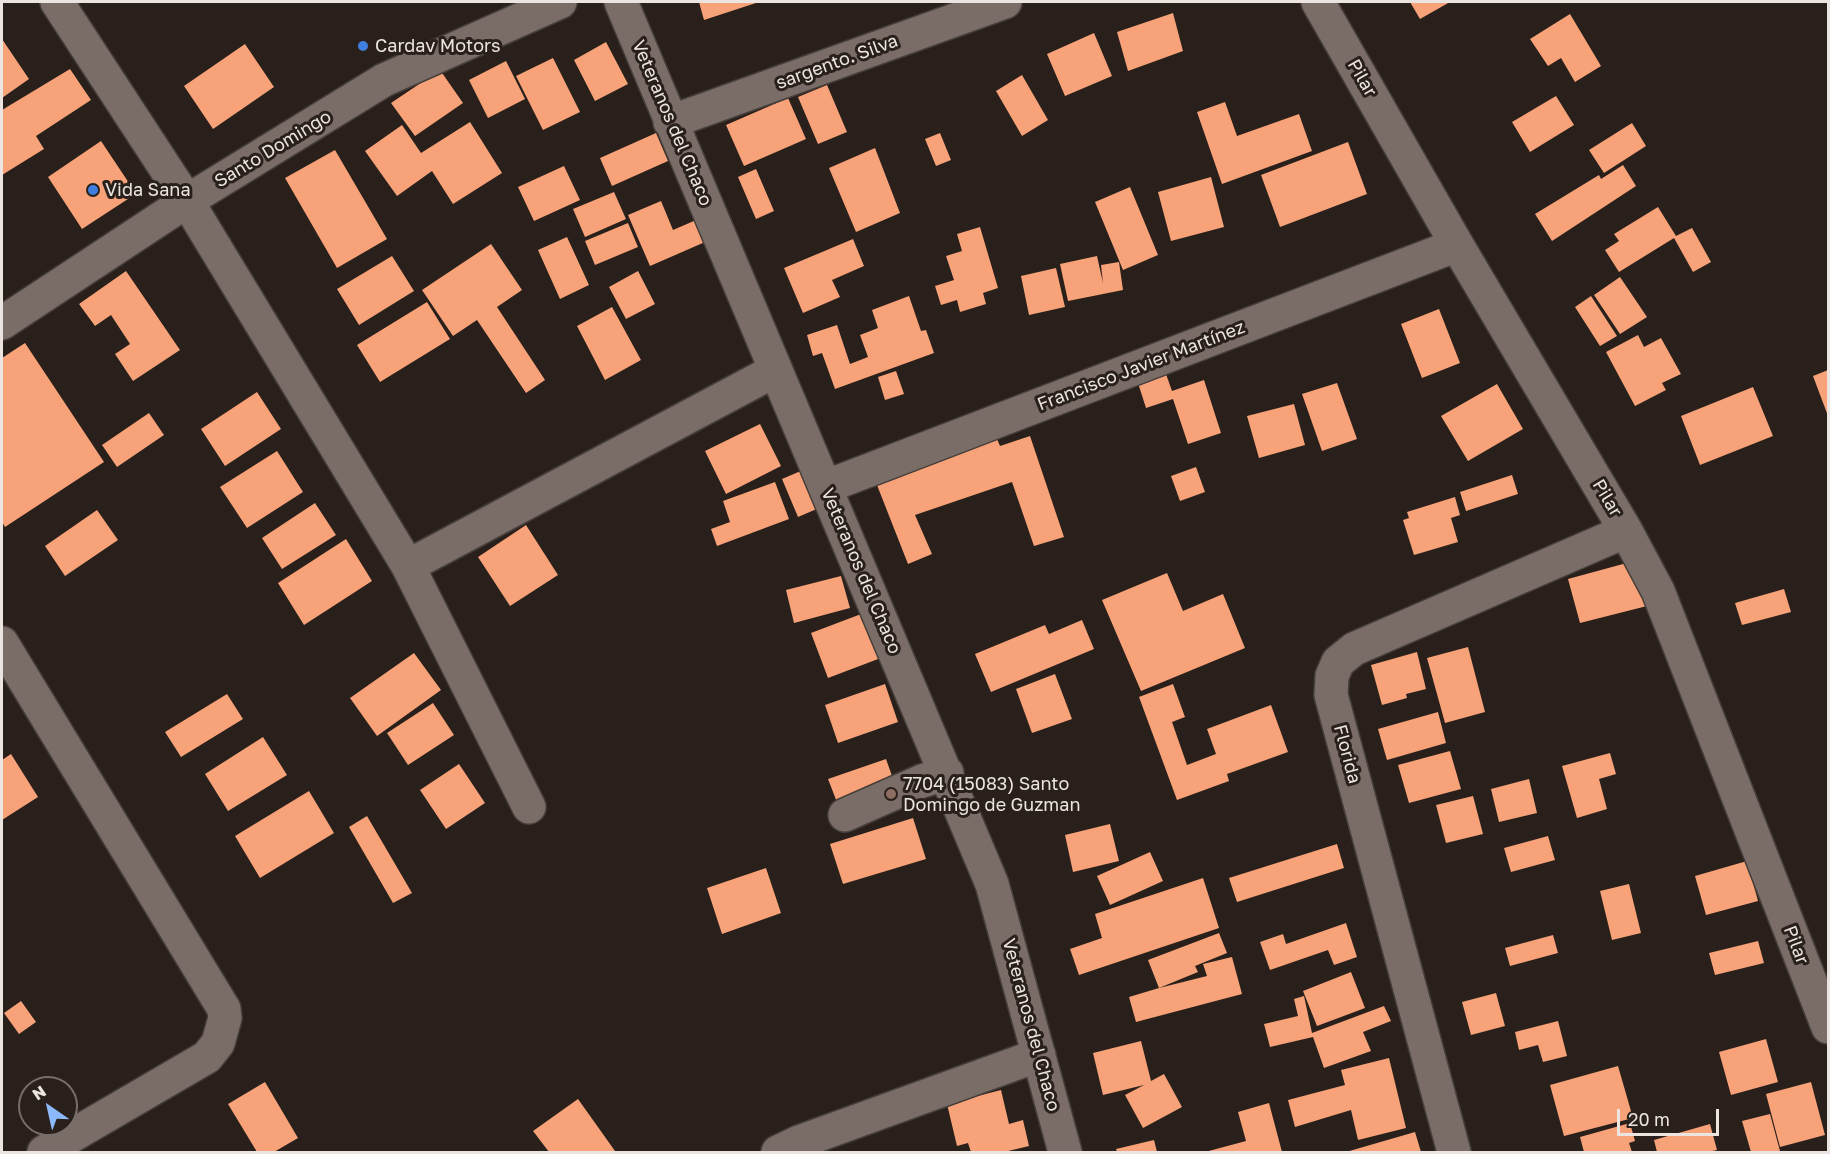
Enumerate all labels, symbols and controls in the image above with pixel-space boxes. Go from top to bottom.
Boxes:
street label: sargento. Silva [773,30,901,94]
place label: Cardav Motors [375,35,501,57]
street label: Veteranos del Chaco [627,37,717,209]
marker: Cardav Motors [356,39,370,53]
street label: Pilar [1343,55,1381,101]
street label: Santo Domingo [211,106,335,192]
place label: Vida Sana [105,179,191,201]
marker: Vida Sana [86,183,100,197]
street label: Francisco Javier Martínez [1034,316,1248,416]
street label: Pilar [1588,475,1626,521]
street label: Veteranos del Chaco [816,485,906,657]
street label: Florida [1329,722,1365,786]
place label: 7704 (15083) Santo Domingo de Guzman [903,773,1081,816]
marker: 7704 (15083) Santo Domingo de Guzman [884,787,898,801]
street label: Pilar [1779,923,1813,967]
street label: Veteranos del Chaco [998,936,1064,1114]
north arrow [18,1076,78,1136]
text: N [28,1081,50,1104]
scale bar [1620,1097,1722,1135]
text: 20 m [1628,1108,1670,1130]

